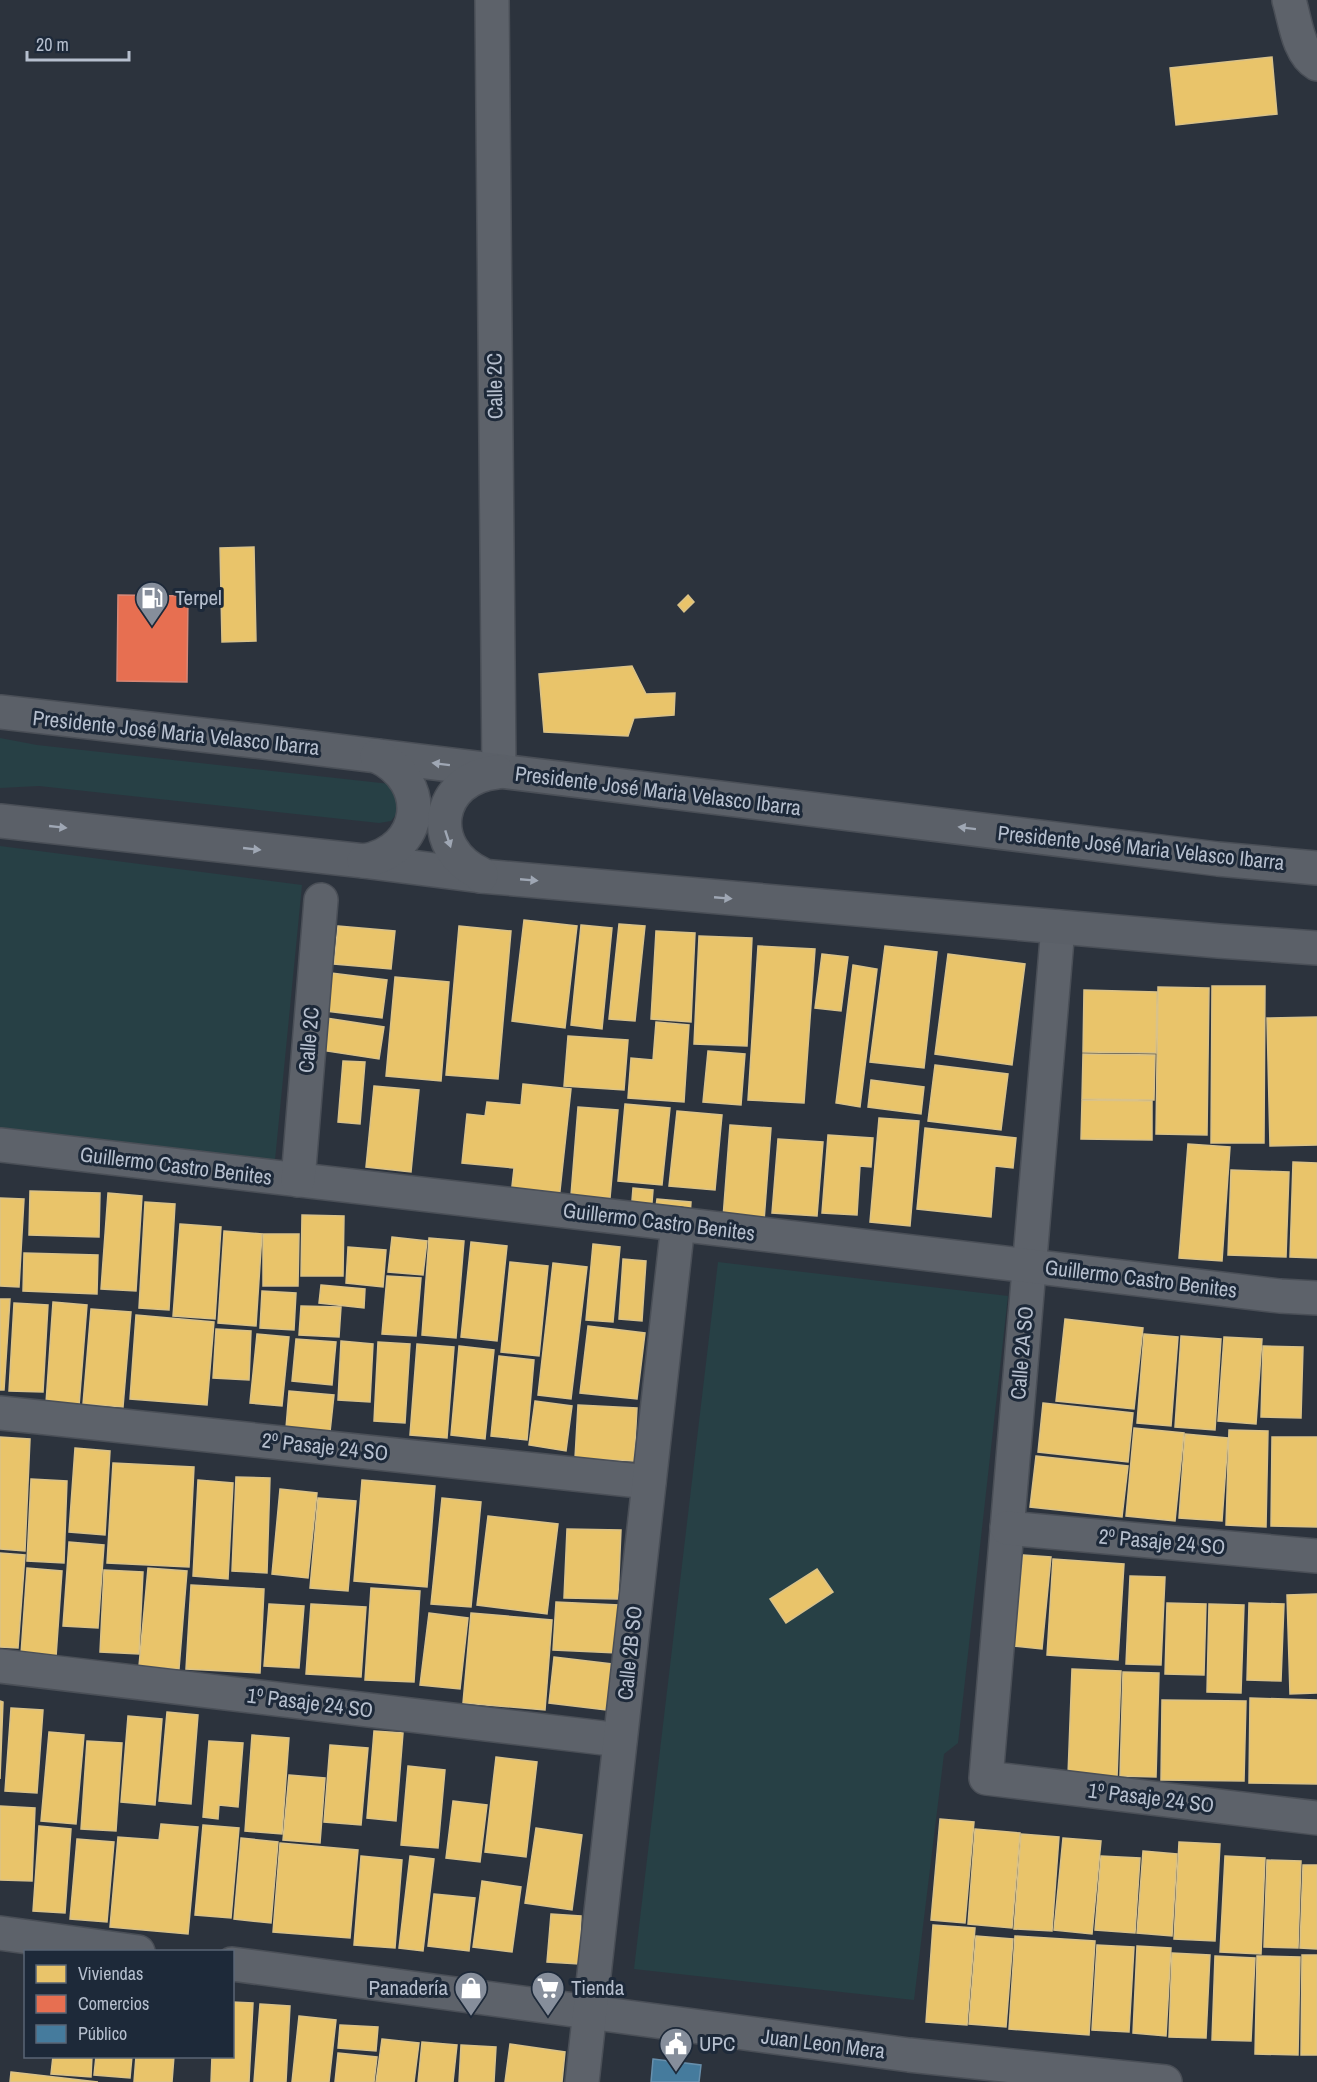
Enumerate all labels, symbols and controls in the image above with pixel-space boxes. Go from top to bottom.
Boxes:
scale bar [27,24,129,62]
text: 20 m [36,32,69,57]
street label: Calle 2C [479,353,510,419]
fuel station icon: Terpel [134,580,170,627]
place label: Terpel [175,583,222,612]
street label: Presidente José Maria Velasco Ibarra [31,703,321,762]
one-way arrow [432,759,451,769]
street label: Presidente José Maria Velasco Ibarra [513,759,803,823]
street label: Presidente José Maria Velasco Ibarra [996,818,1286,877]
one-way arrow [49,822,68,832]
one-way arrow [957,824,976,833]
one-way arrow [444,830,453,848]
one-way arrow [242,844,261,854]
one-way arrow [520,875,539,885]
one-way arrow [714,893,733,902]
street label: Calle 2C [291,1006,326,1074]
street label: Guillermo Castro Benites [78,1139,274,1192]
street label: Guillermo Castro Benites [561,1195,757,1248]
street label: Guillermo Castro Benites [1043,1252,1239,1305]
street label: Calle 2A SO [1003,1305,1040,1401]
street label: 2º Pasaje 24 SO [260,1425,390,1468]
street label: 2º Pasaje 24 SO [1098,1522,1227,1561]
street label: Calle 2B SO [610,1604,649,1702]
street label: 1º Pasaje 24 SO [245,1680,375,1725]
street label: 1º Pasaje 24 SO [1086,1775,1216,1820]
legend [24,1950,234,2058]
text: Viviendas [78,1961,143,1986]
shop icon: Panadería [453,1970,489,2017]
supermarket icon: Tienda [530,1970,566,2017]
place label: Panadería [369,1973,448,2002]
place label: Tienda [571,1973,625,2002]
text: Comercios [78,1991,149,2016]
text: Público [78,2021,127,2046]
street label: Juan Leon Mera [760,2022,887,2066]
public building icon: UPC [658,2026,694,2073]
place label: UPC [699,2029,735,2058]

